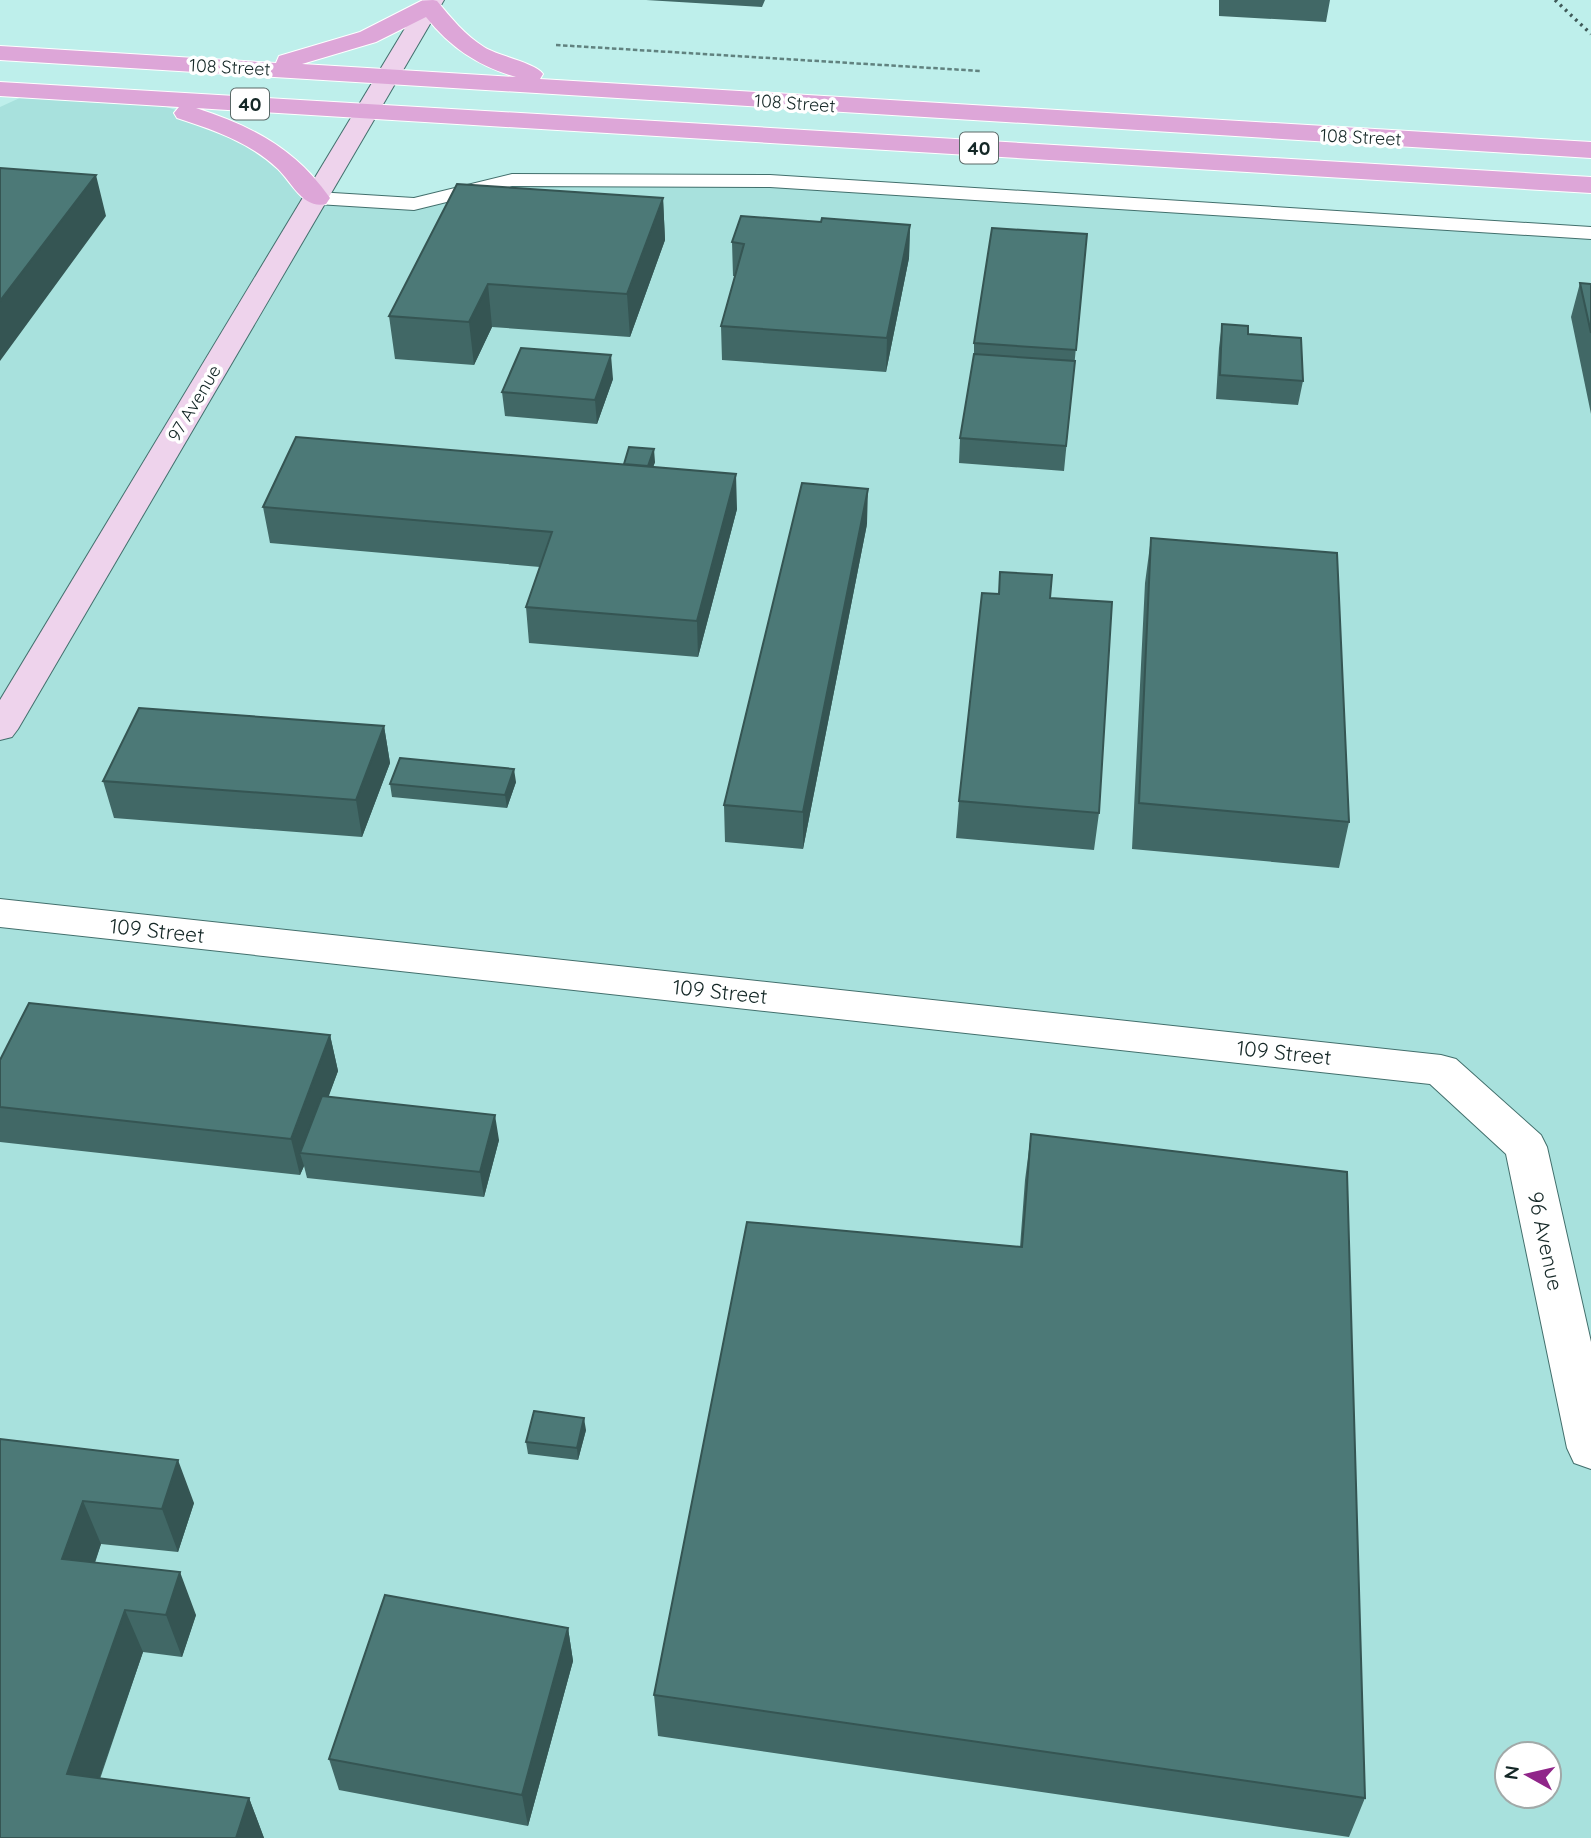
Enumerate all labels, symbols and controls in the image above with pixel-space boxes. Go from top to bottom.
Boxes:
street label: 108 Street [189,53,271,81]
road number: 40 [231,88,269,120]
street label: 108 Street [754,89,836,117]
street label: 108 Street [1320,123,1402,151]
road number: 40 [960,132,998,164]
street label: 97 Avenue [162,361,226,445]
street label: 109 Street [108,912,206,948]
street label: 109 Street [671,973,769,1009]
street label: 109 Street [1235,1034,1333,1070]
street label: 96 Avenue [1523,1189,1569,1293]
north arrow [1493,1740,1563,1810]
text: N [1498,1764,1524,1781]

